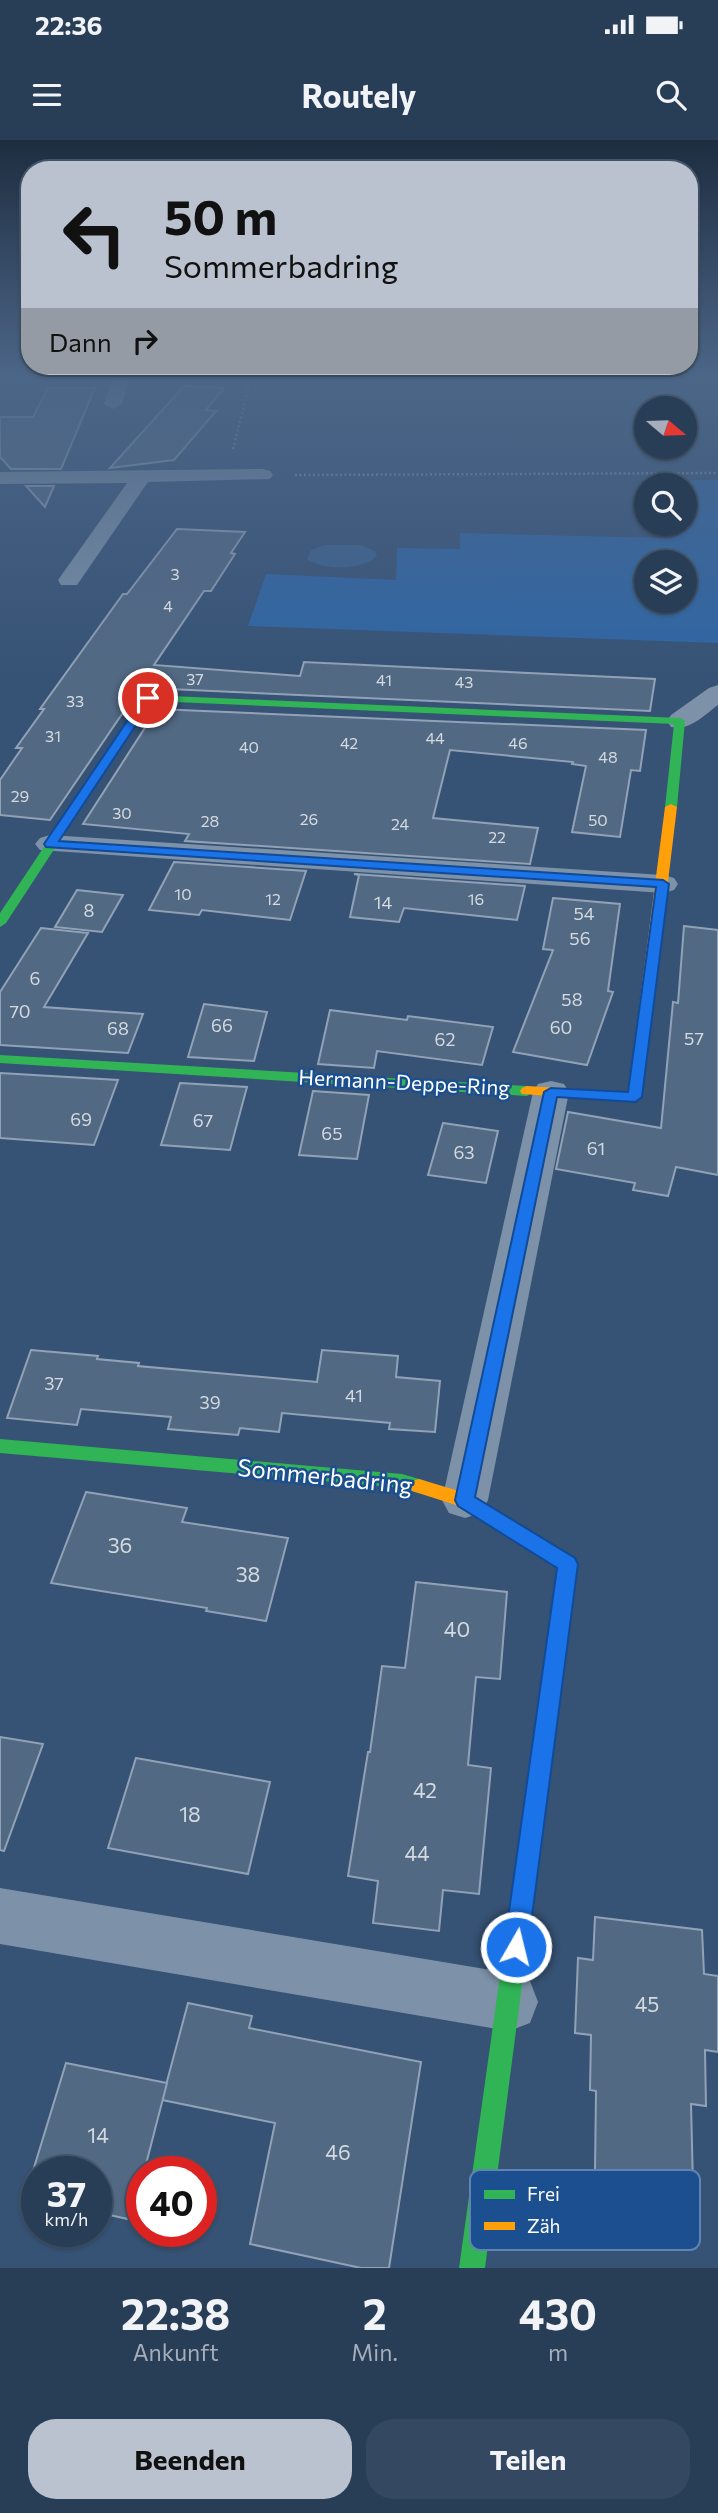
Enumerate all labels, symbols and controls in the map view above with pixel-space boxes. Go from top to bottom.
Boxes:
text: 22:36 [35,9,103,40]
text: Routely [302,75,416,115]
icon: menu [28,76,66,114]
icon: search [652,76,690,114]
text: 50 m [164,185,277,245]
icon: left [49,189,140,280]
text: Sommerbadring [164,245,398,285]
icon: right [126,322,164,360]
text: Dann [49,326,112,357]
north arrow [634,396,696,458]
map controls [634,396,697,613]
button: search [634,473,697,536]
button: layers [634,550,697,613]
house number: 3 [170,564,180,583]
house number: 4 [163,596,173,615]
pin [118,668,178,728]
house number: 37 [186,669,204,688]
house number: 41 [376,670,392,689]
house number: 43 [455,672,473,691]
icon: arrive [129,679,167,717]
house number: 33 [66,691,84,710]
house number: 31 [45,726,61,745]
house number: 44 [425,728,445,747]
house number: 42 [340,733,358,752]
house number: 46 [508,733,528,752]
house number: 40 [239,737,259,756]
house number: 48 [598,747,618,766]
house number: 29 [11,786,29,805]
house number: 30 [112,803,132,822]
house number: 26 [300,809,318,828]
house number: 50 [588,810,608,829]
house number: 28 [201,811,219,830]
house number: 24 [391,814,409,833]
house number: 22 [488,827,506,846]
house number: 10 [174,884,192,903]
house number: 12 [265,889,281,908]
house number: 16 [468,889,484,908]
house number: 14 [374,891,392,913]
house number: 8 [84,899,95,921]
house number: 54 [573,902,595,924]
house number: 56 [569,927,591,949]
house number: 6 [30,967,40,989]
house number: 58 [561,988,583,1010]
house number: 70 [9,1000,31,1022]
house number: 66 [211,1014,233,1036]
house number: 60 [550,1016,572,1038]
house number: 68 [107,1017,129,1039]
house number: 57 [684,1027,704,1049]
house number: 62 [435,1028,455,1050]
street label: Hermann-Deppe-Ring [298,1063,510,1100]
house number: 69 [70,1108,92,1130]
house number: 67 [193,1109,213,1131]
house number: 65 [321,1122,343,1144]
house number: 61 [587,1137,605,1159]
house number: 63 [453,1141,475,1163]
house number: 37 [44,1372,64,1394]
house number: 41 [345,1384,363,1406]
house number: 39 [199,1391,221,1413]
street label: Sommerbadring [236,1452,414,1499]
house number: 36 [108,1532,132,1557]
house number: 38 [236,1561,260,1586]
house number: 40 [444,1616,470,1641]
house number: 42 [413,1777,437,1802]
house number: 18 [179,1801,201,1826]
house number: 44 [404,1840,430,1865]
position arrow [479,1910,553,1984]
house number: 45 [635,1991,659,2016]
house number: 14 [87,2122,109,2147]
house number: 46 [325,2139,351,2164]
speed limit sign: 40 [126,2156,217,2247]
legend [470,2170,700,2250]
text: 37 [47,2171,86,2214]
text: Frei [527,2182,560,2205]
text: km/h [45,2208,88,2230]
text: Zäh [527,2214,561,2237]
text: 22:38 [121,2287,230,2339]
text: 2 [363,2287,387,2339]
text: 430 [519,2287,597,2339]
text: Ankunft [133,2338,219,2366]
text: Min. [351,2338,398,2366]
text: m [548,2338,568,2366]
button: Beenden [28,2419,352,2499]
button: Teilen [366,2419,690,2499]

